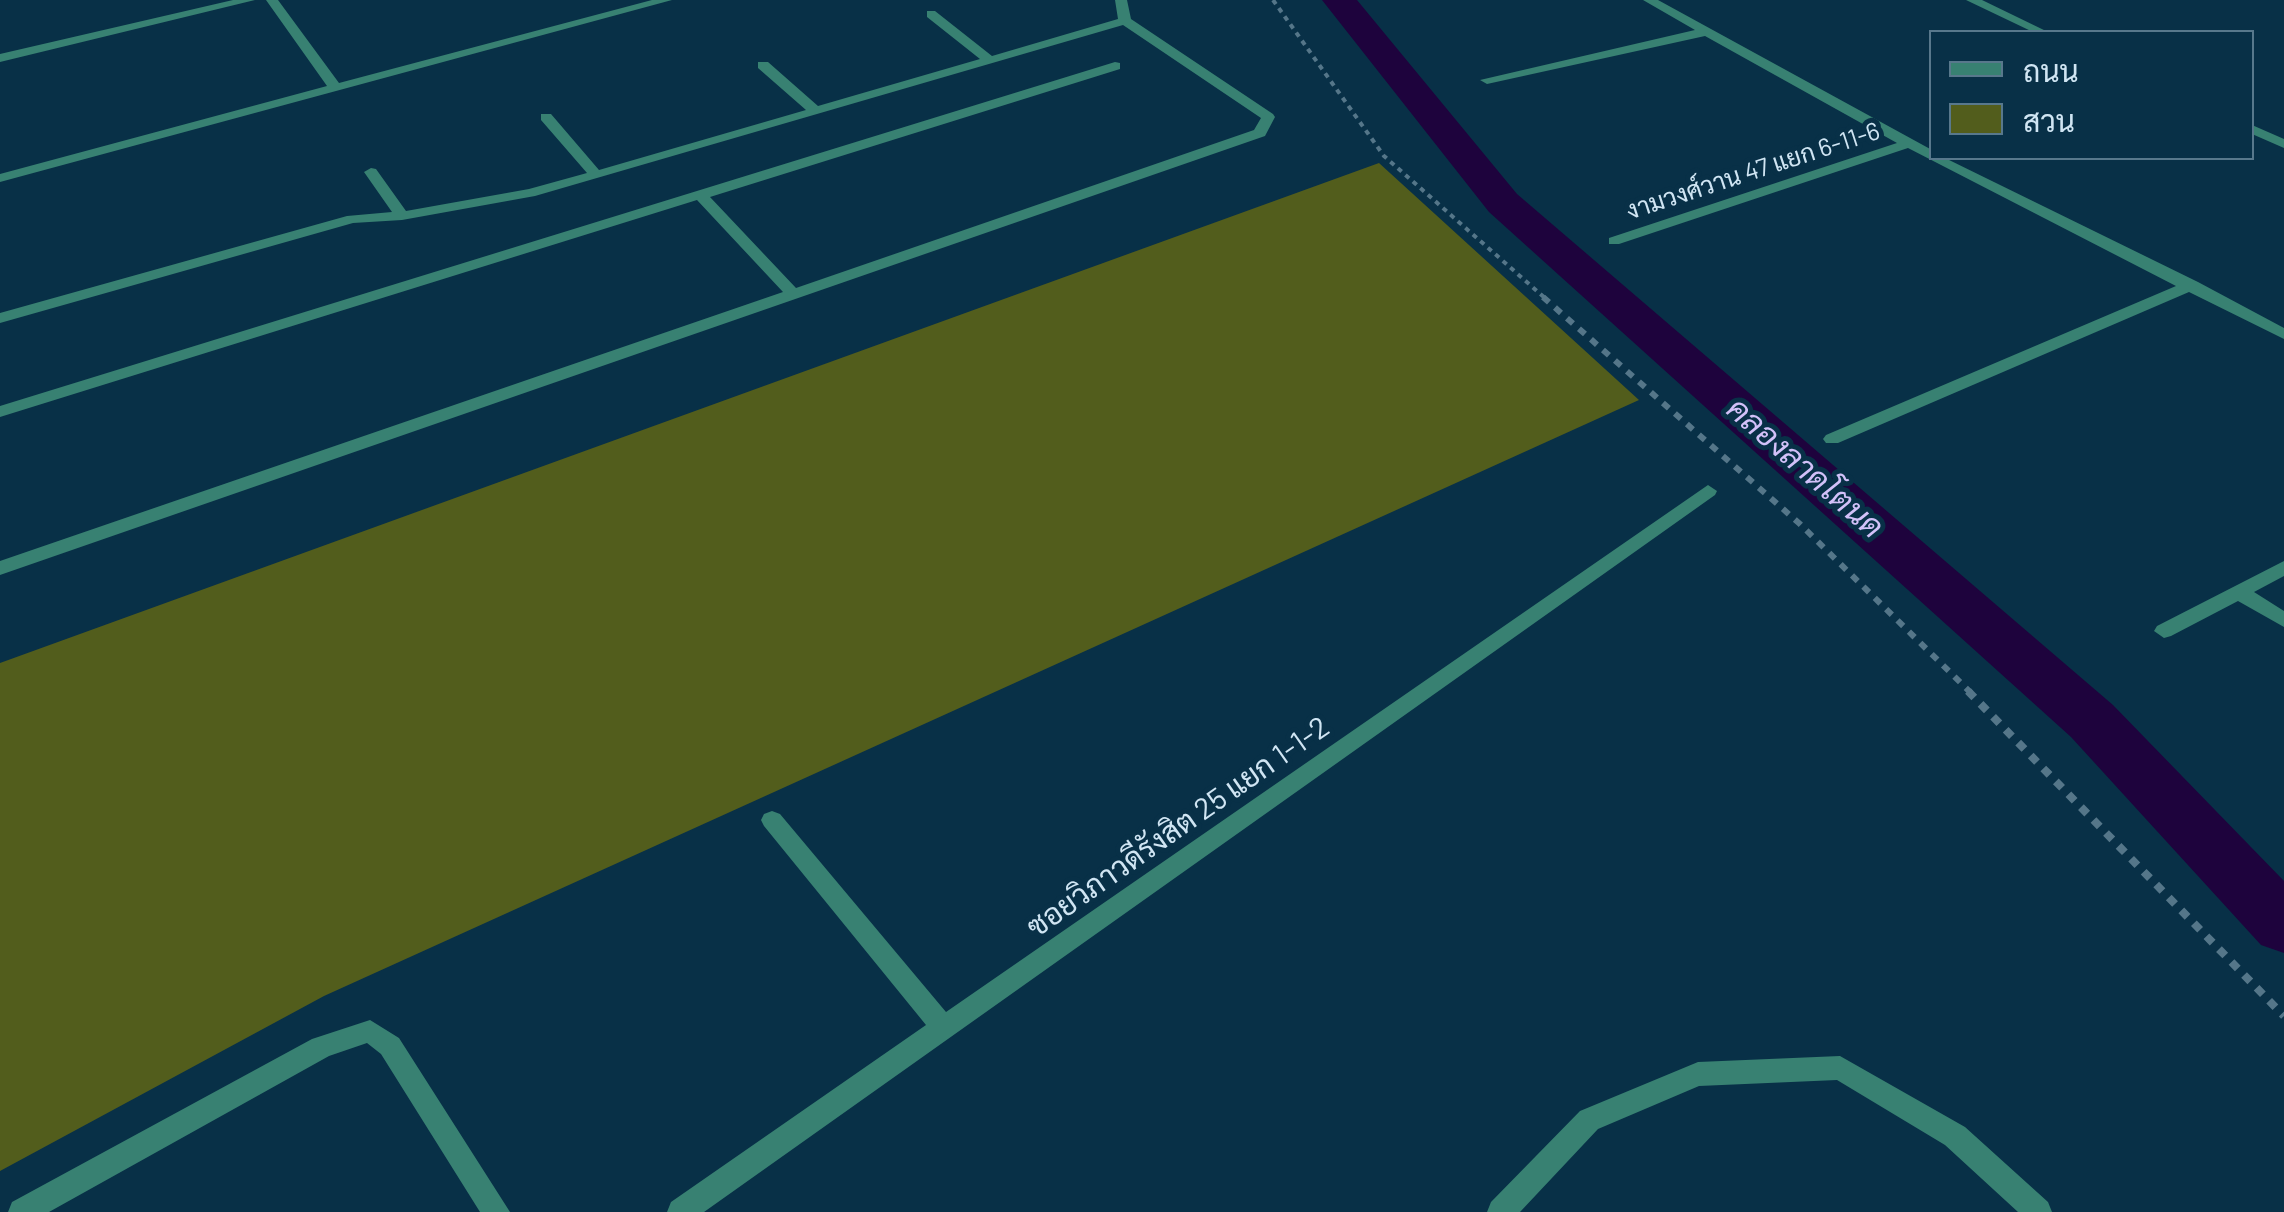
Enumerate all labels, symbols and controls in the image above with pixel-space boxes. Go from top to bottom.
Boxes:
legend [1929,30,2254,160]
text: ถนน [2023,52,2079,88]
text: สวน [2023,102,2075,138]
street label: งามวงศ์วาน 47 แยก 6-11-6 [1622,116,1884,226]
water label: คลองลาดโตนด [1719,390,1891,546]
street label: ซอยวิภาวดีรังสิต 25 แยก 1-1-2 [1020,709,1336,945]

